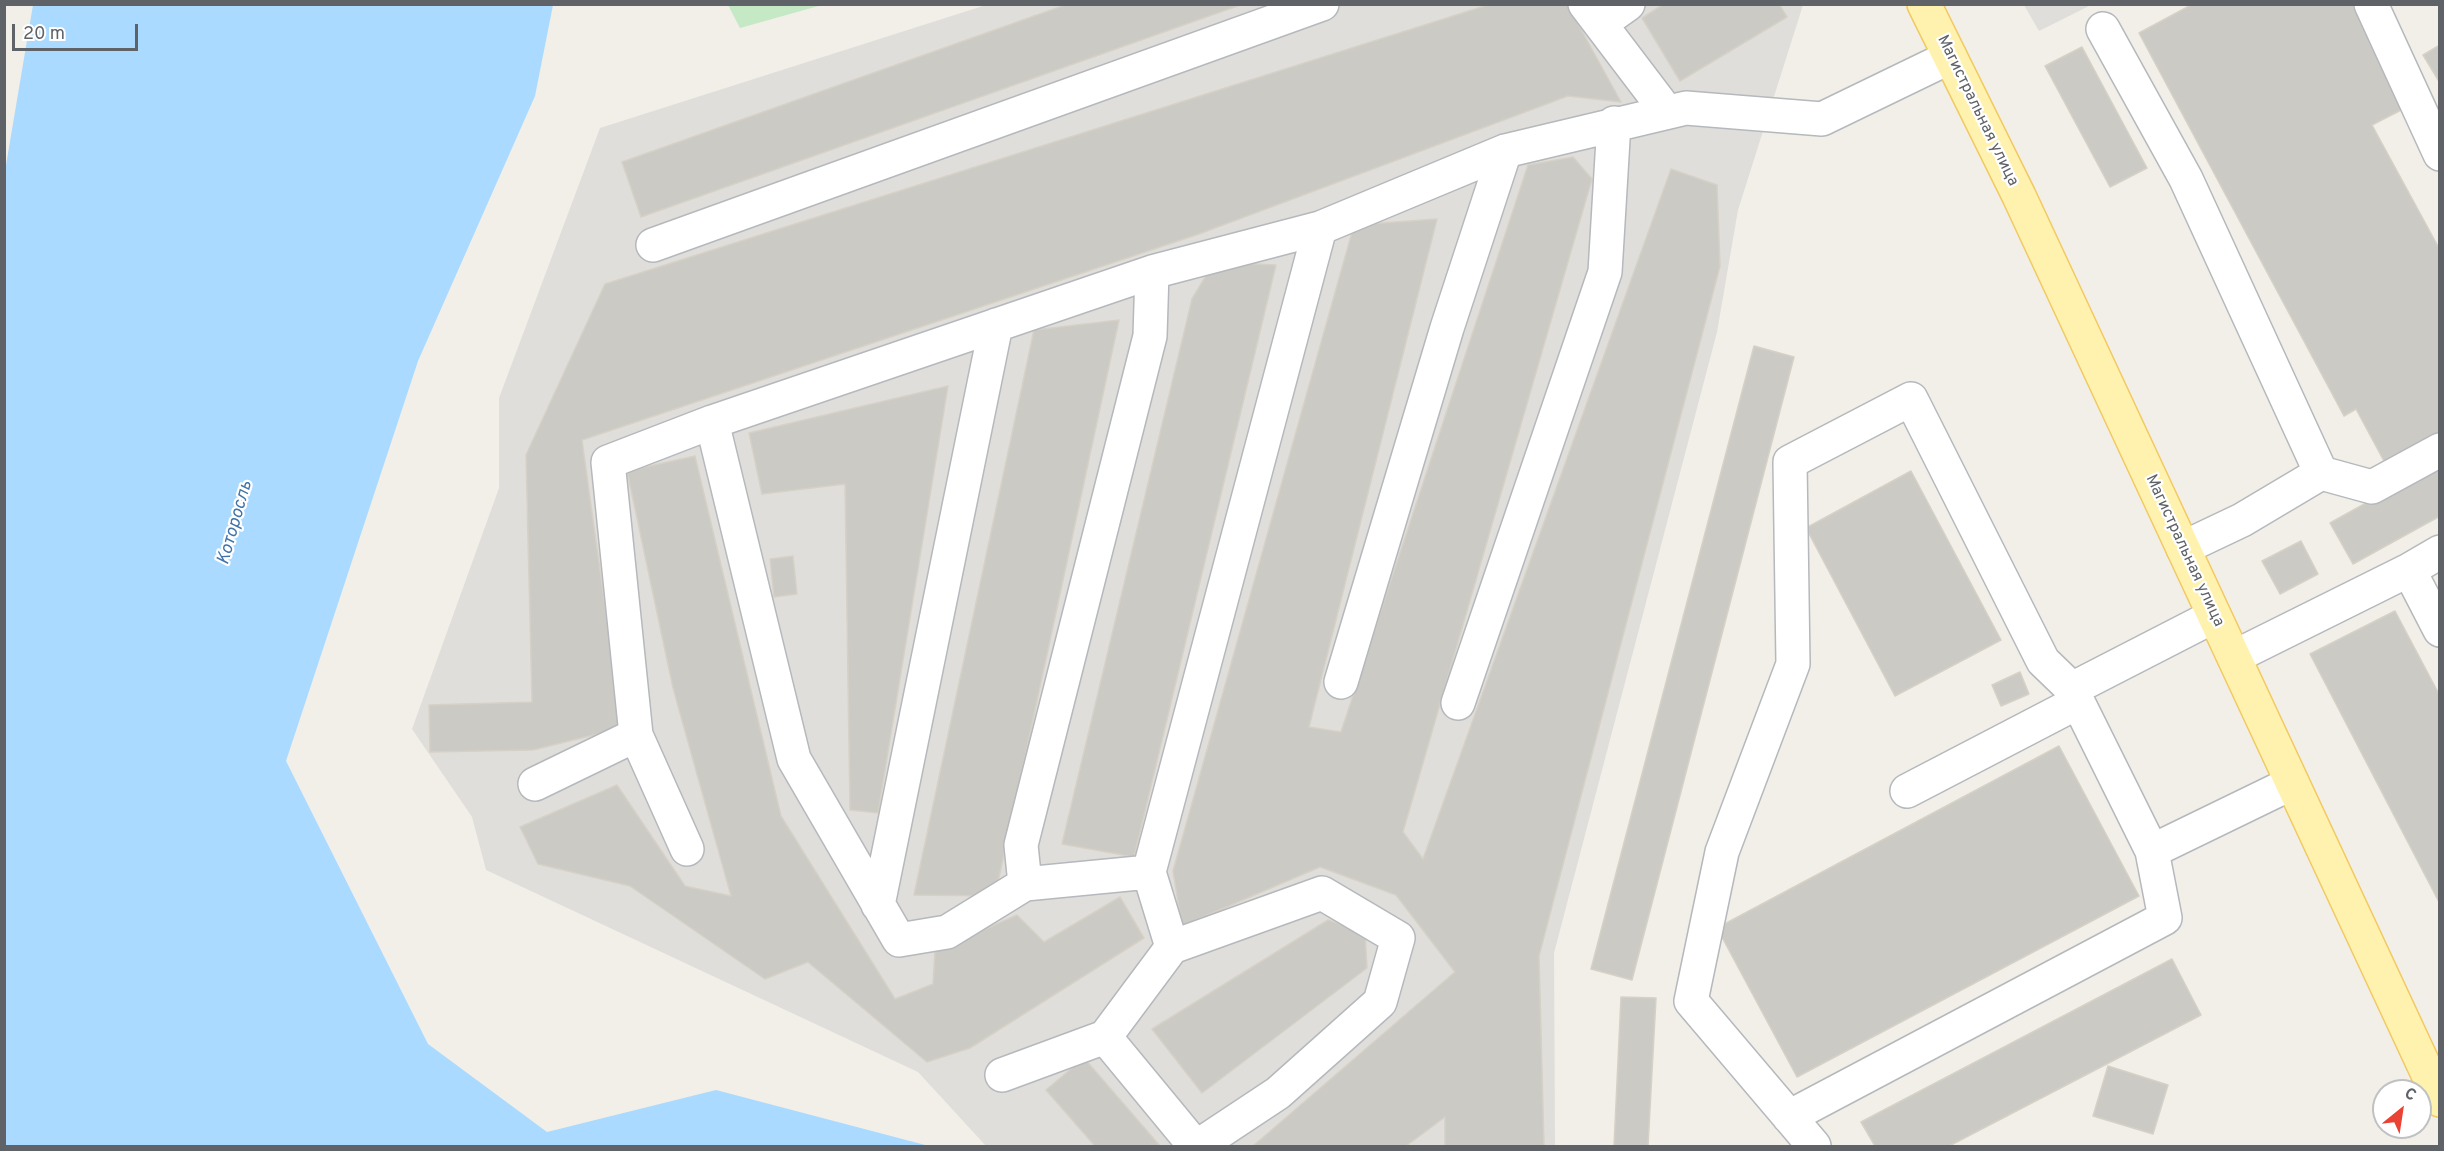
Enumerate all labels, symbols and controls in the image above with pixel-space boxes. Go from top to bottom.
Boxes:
scale bar [15,12,141,50]
text: 20 m [23,23,65,46]
street label: Магистральная улица [1932,32,2022,190]
street label: Магистральная улица [2140,472,2228,630]
water label: Которосль [214,479,258,567]
north arrow [2372,1079,2432,1139]
text: С [2401,1084,2419,1106]

